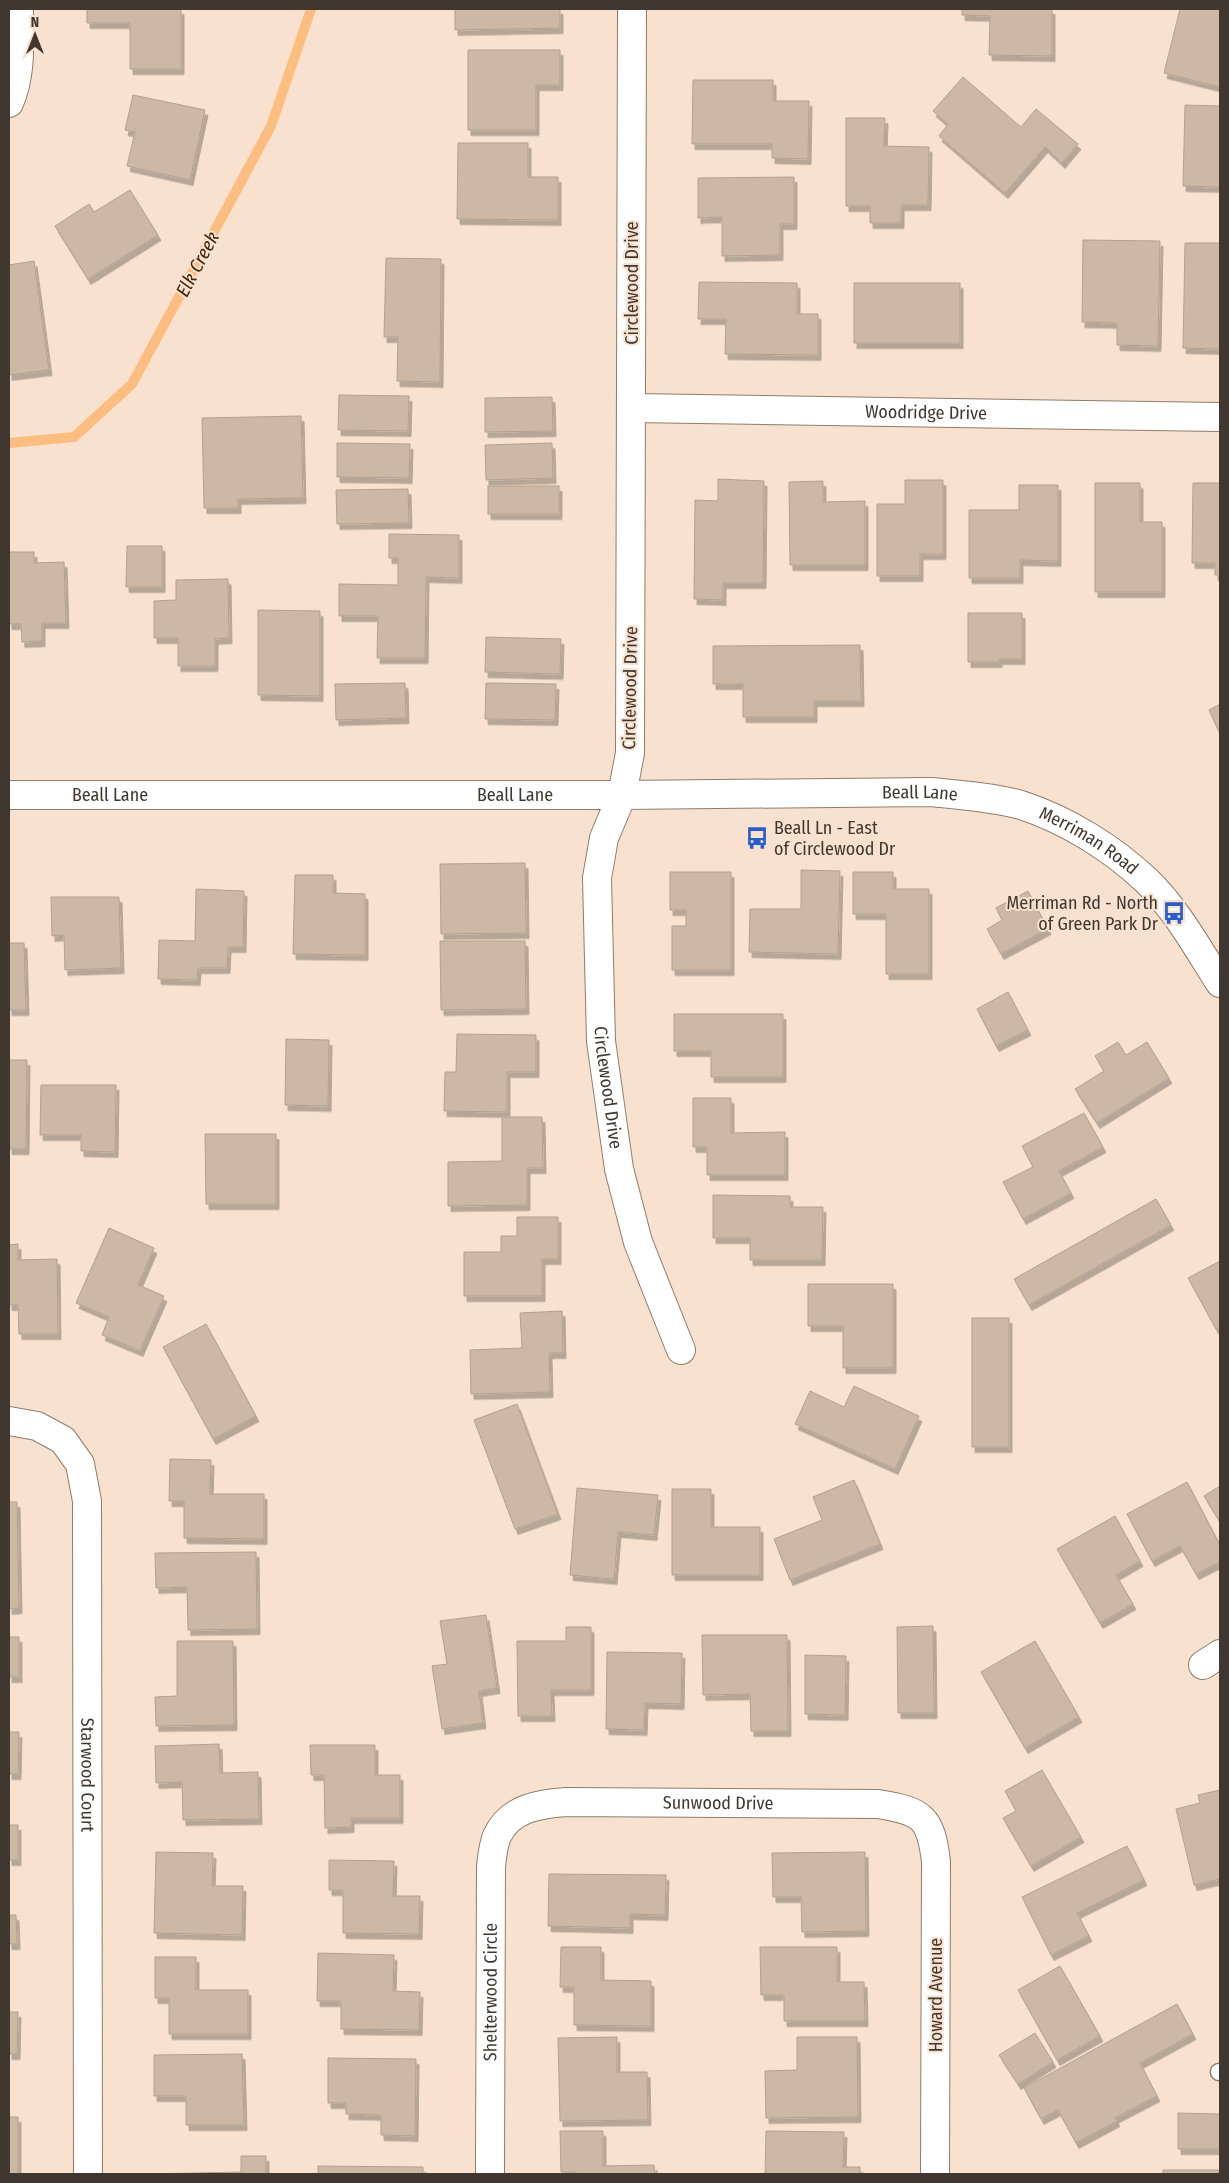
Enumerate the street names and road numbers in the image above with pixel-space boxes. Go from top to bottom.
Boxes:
street label: Circlewood Drive [621,221,643,345]
street label: Woodridge Drive [865,401,987,424]
street label: Circlewood Drive [618,626,642,750]
street label: Beall Lane [882,781,959,806]
street label: Beall Lane [72,784,148,806]
street label: Beall Lane [477,784,553,806]
street label: Merriman Road [1036,802,1143,879]
street label: Circlewood Drive [590,1026,627,1150]
street label: Starwood Court [76,1718,98,1832]
street label: Sunwood Drive [663,1792,774,1814]
street label: Shelterwood Circle [479,1923,502,2061]
street label: Howard Avenue [925,1938,947,2052]

